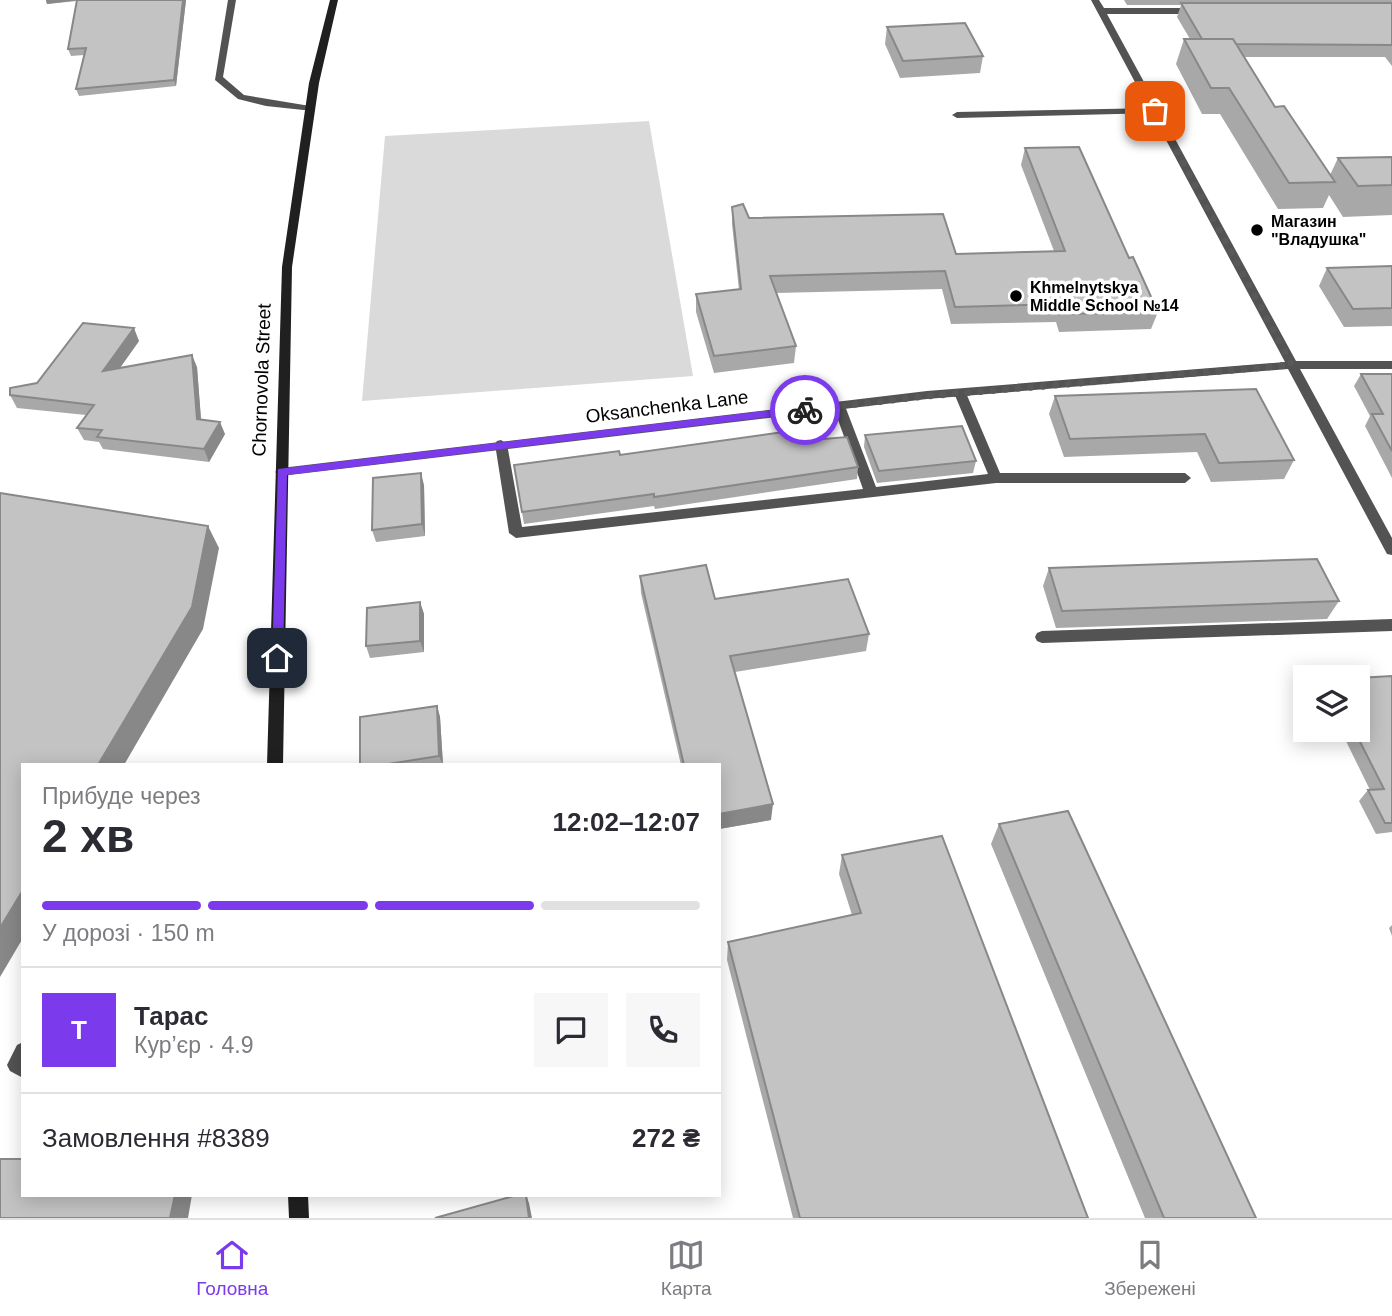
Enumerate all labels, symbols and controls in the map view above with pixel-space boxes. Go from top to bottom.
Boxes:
pin [1125,81,1185,141]
icon: bag [1136,92,1174,130]
place label: Магазин "Владушка" [1271,213,1366,248]
marker: Магазин "Владушка" [1249,222,1265,238]
place label: Khmelnytskya Middle School №14 [1030,279,1179,314]
marker: Khmelnytskya Middle School №14 [1008,288,1024,304]
street label: Chornovola Street [248,302,275,457]
courier [770,375,840,445]
street label: Oksanchenka Lane [585,386,750,427]
icon: bike [786,391,824,429]
pin [247,628,307,688]
icon: home [258,639,296,677]
map controls [1293,665,1370,742]
button: layers [1293,665,1370,742]
text: Прибуде через [42,783,201,809]
text: 12:02–12:07 [553,807,700,837]
text: 2 хв [42,810,134,862]
text: У дорозі · 150 m [42,920,215,946]
button: chat [534,993,608,1067]
button: phone [626,993,700,1067]
text: Тарас [134,1001,209,1031]
text: Т [71,1015,87,1045]
text: Кур’єр · 4.9 [134,1032,253,1058]
text: Замовлення #8389 [42,1123,270,1153]
text: 272 ₴ [632,1123,700,1153]
tab: Головна [196,1236,268,1300]
tab: Карта [661,1236,712,1300]
tab: Збережені [1104,1236,1196,1300]

